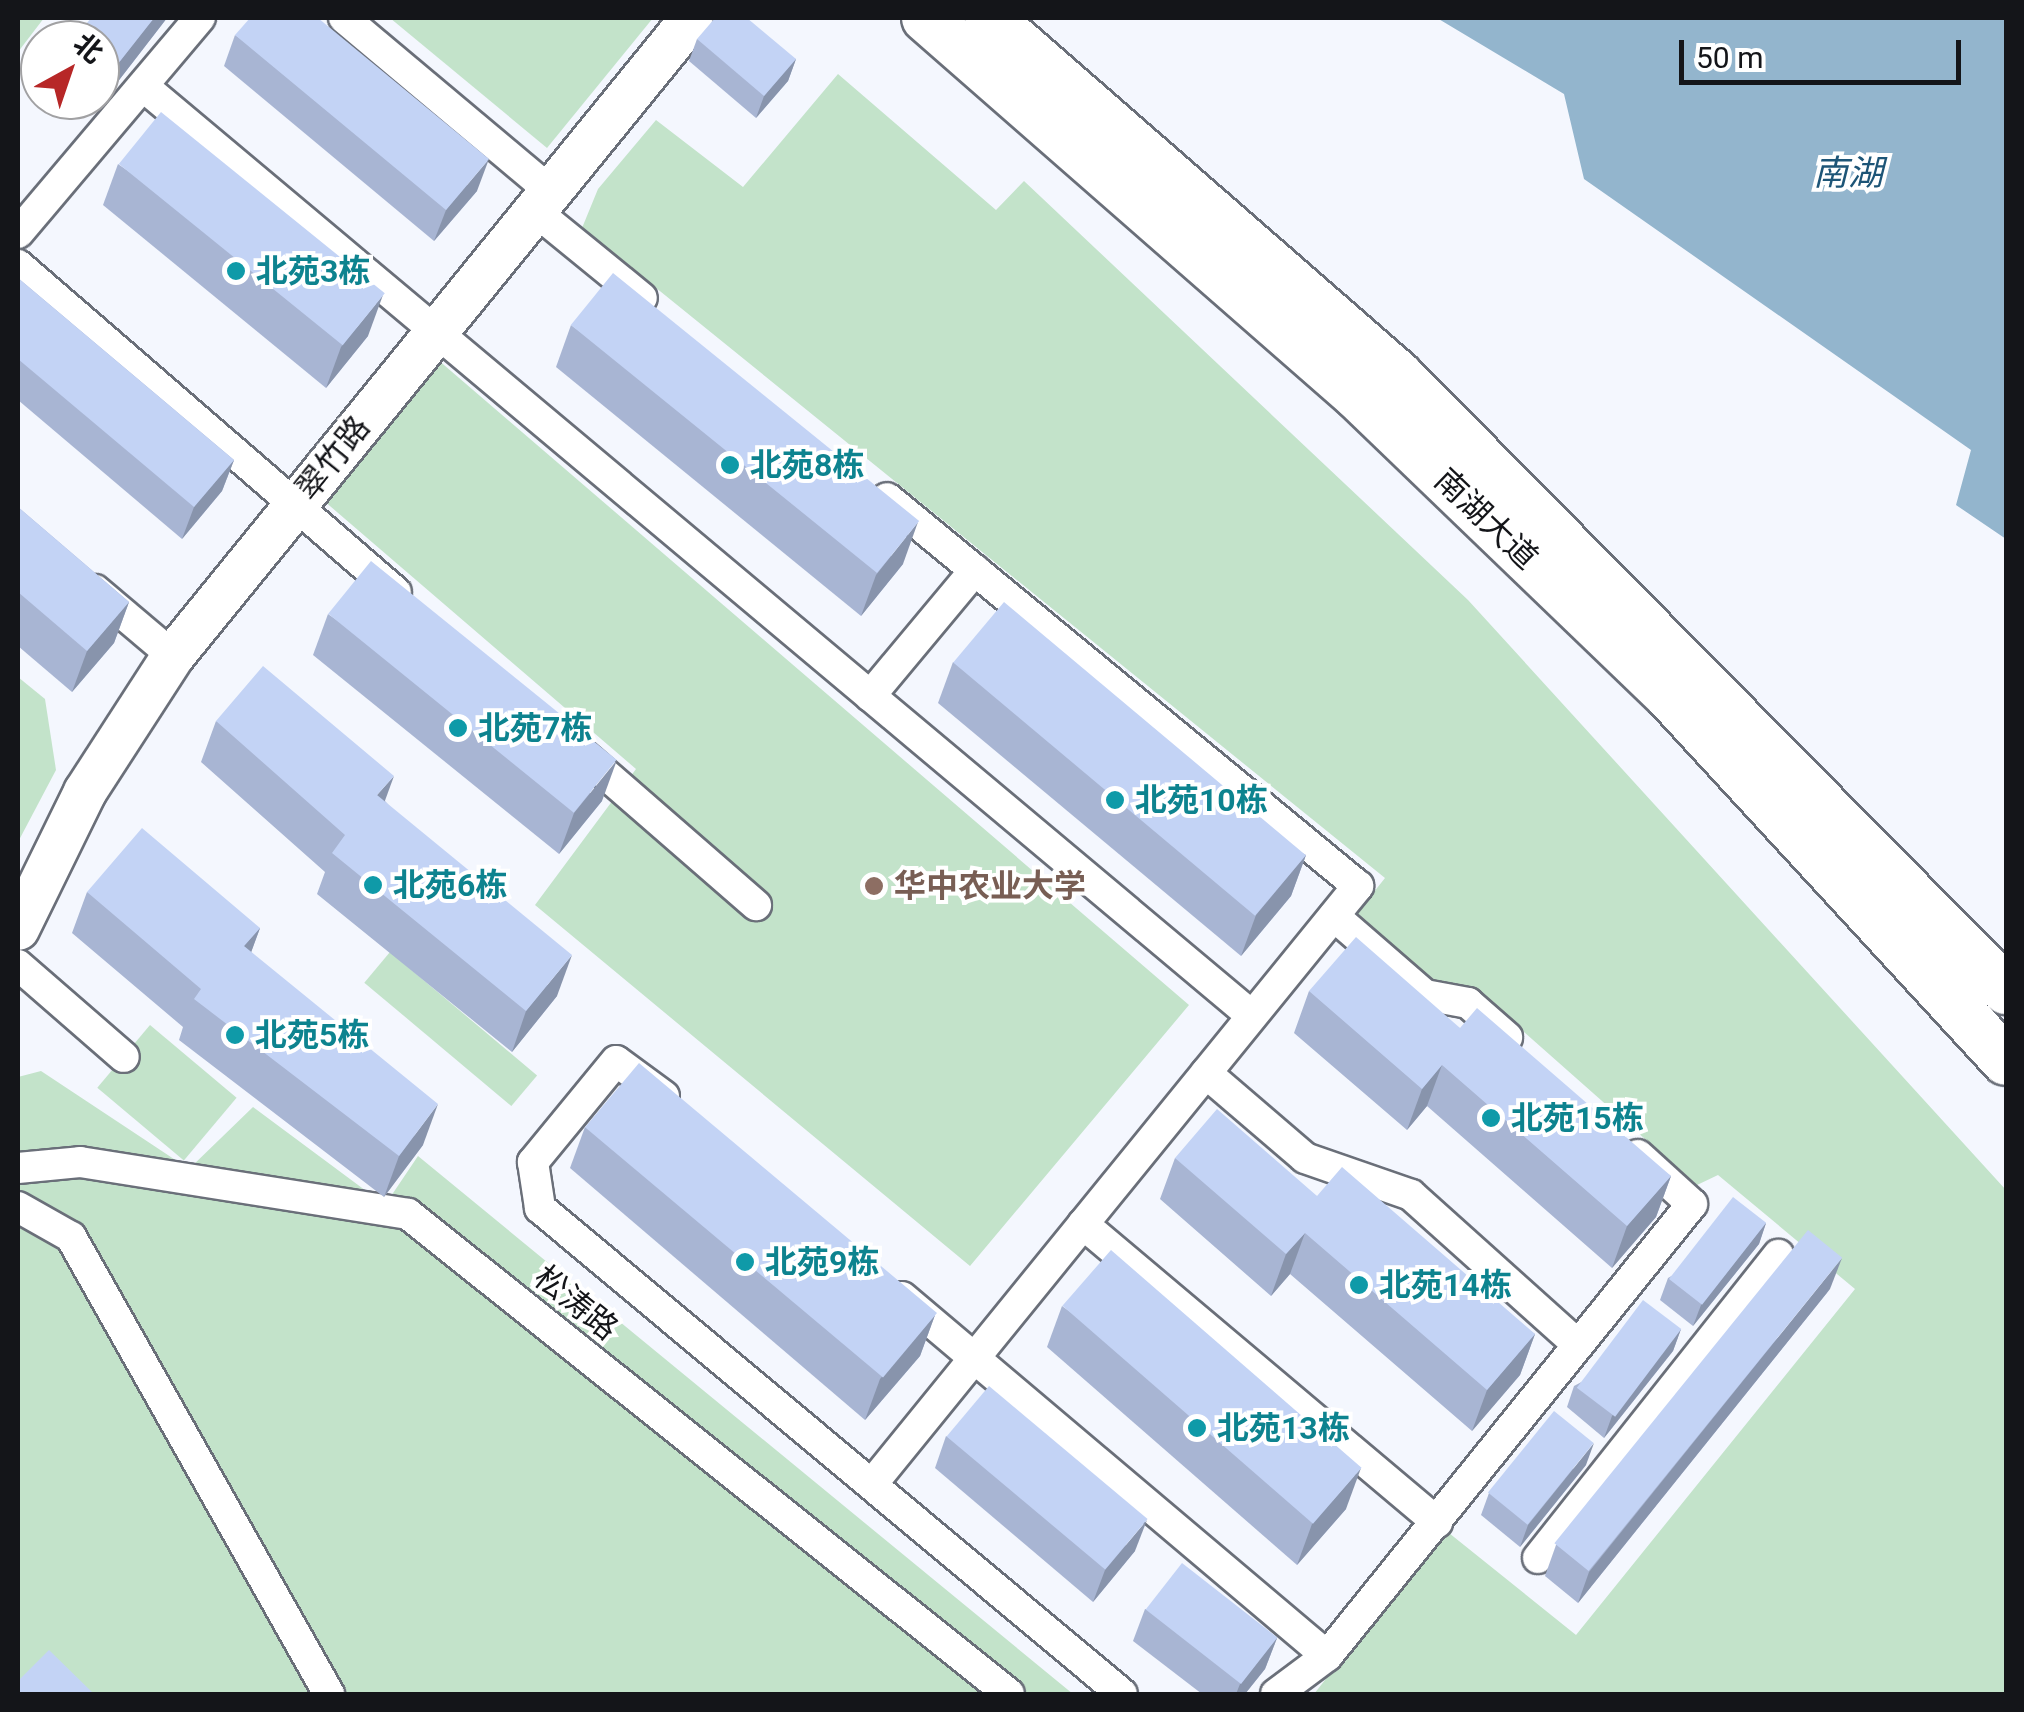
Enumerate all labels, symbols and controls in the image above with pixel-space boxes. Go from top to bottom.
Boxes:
north arrow [20,20,120,120]
scale bar [1684,20,1966,82]
text: 北 [67,27,110,70]
text: 50 m [1696,40,1763,75]
water label: 南湖 [1813,153,1883,195]
place label: 北苑3栋 [256,252,370,290]
marker: 北苑3栋 [225,260,247,282]
street label: 翠竹路 [288,409,378,507]
place label: 北苑8栋 [750,446,864,484]
marker: 北苑8栋 [719,454,741,476]
street label: 南湖大道 [1427,461,1545,577]
place label: 北苑7栋 [478,709,592,747]
marker: 北苑7栋 [447,717,469,739]
place label: 北苑10栋 [1135,781,1268,819]
marker: 北苑10栋 [1104,789,1126,811]
place label: 北苑6栋 [393,866,507,904]
place label: 华中农业大学 [894,867,1086,905]
marker: 北苑6栋 [362,874,384,896]
marker: 华中农业大学 [863,875,885,897]
place label: 北苑5栋 [255,1016,369,1054]
marker: 北苑5栋 [224,1024,246,1046]
place label: 北苑15栋 [1511,1099,1644,1137]
marker: 北苑15栋 [1480,1107,1502,1129]
place label: 北苑9栋 [765,1243,879,1281]
marker: 北苑9栋 [734,1251,756,1273]
street label: 松涛路 [527,1258,625,1348]
place label: 北苑14栋 [1379,1266,1512,1304]
marker: 北苑14栋 [1348,1274,1370,1296]
place label: 北苑13栋 [1217,1409,1350,1447]
marker: 北苑13栋 [1186,1417,1208,1439]

